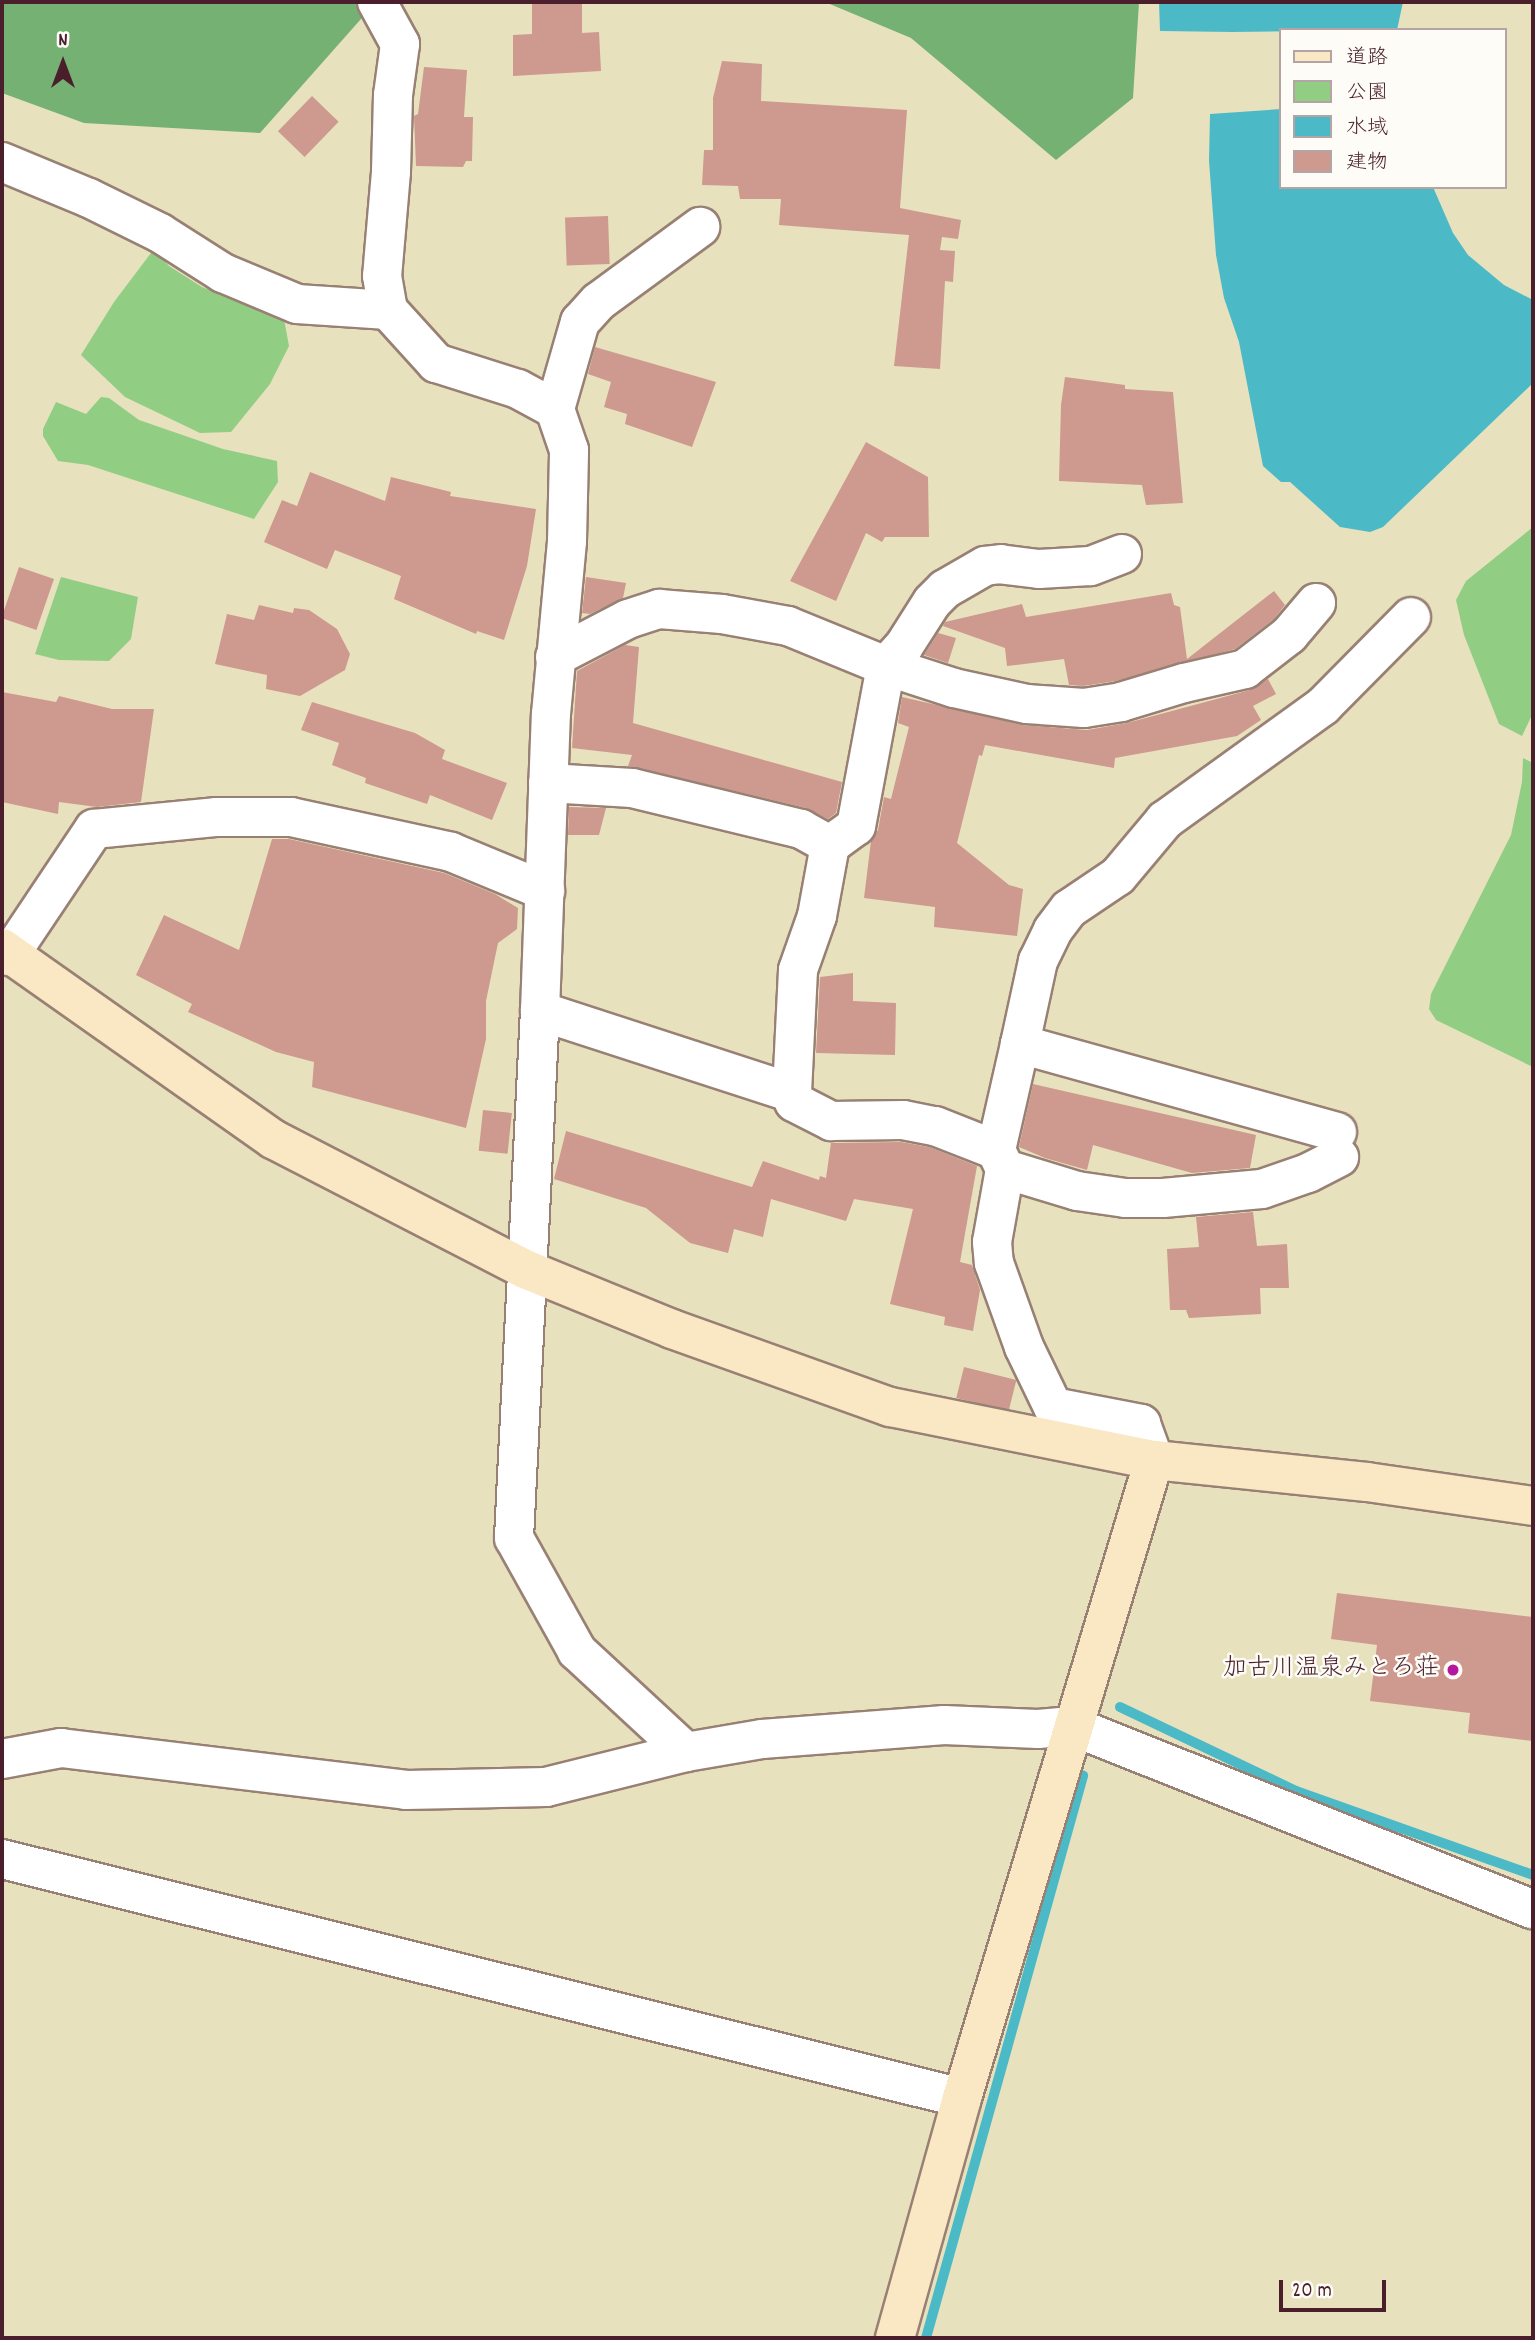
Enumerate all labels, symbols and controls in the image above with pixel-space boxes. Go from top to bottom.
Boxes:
north arrow [28,28,98,98]
text: N [58,28,68,55]
legend [1280,28,1507,189]
text: 道路 [1346,44,1388,74]
text: 公園 [1346,79,1388,109]
text: 水域 [1346,114,1388,144]
text: 建物 [1346,149,1388,179]
place label: 加古川温泉みとろ荘 [1223,1656,1439,1684]
marker: 加古川温泉みとろ荘 [1445,1662,1461,1678]
scale bar [1283,2266,1390,2310]
text: 20 m [1292,2277,1332,2307]

